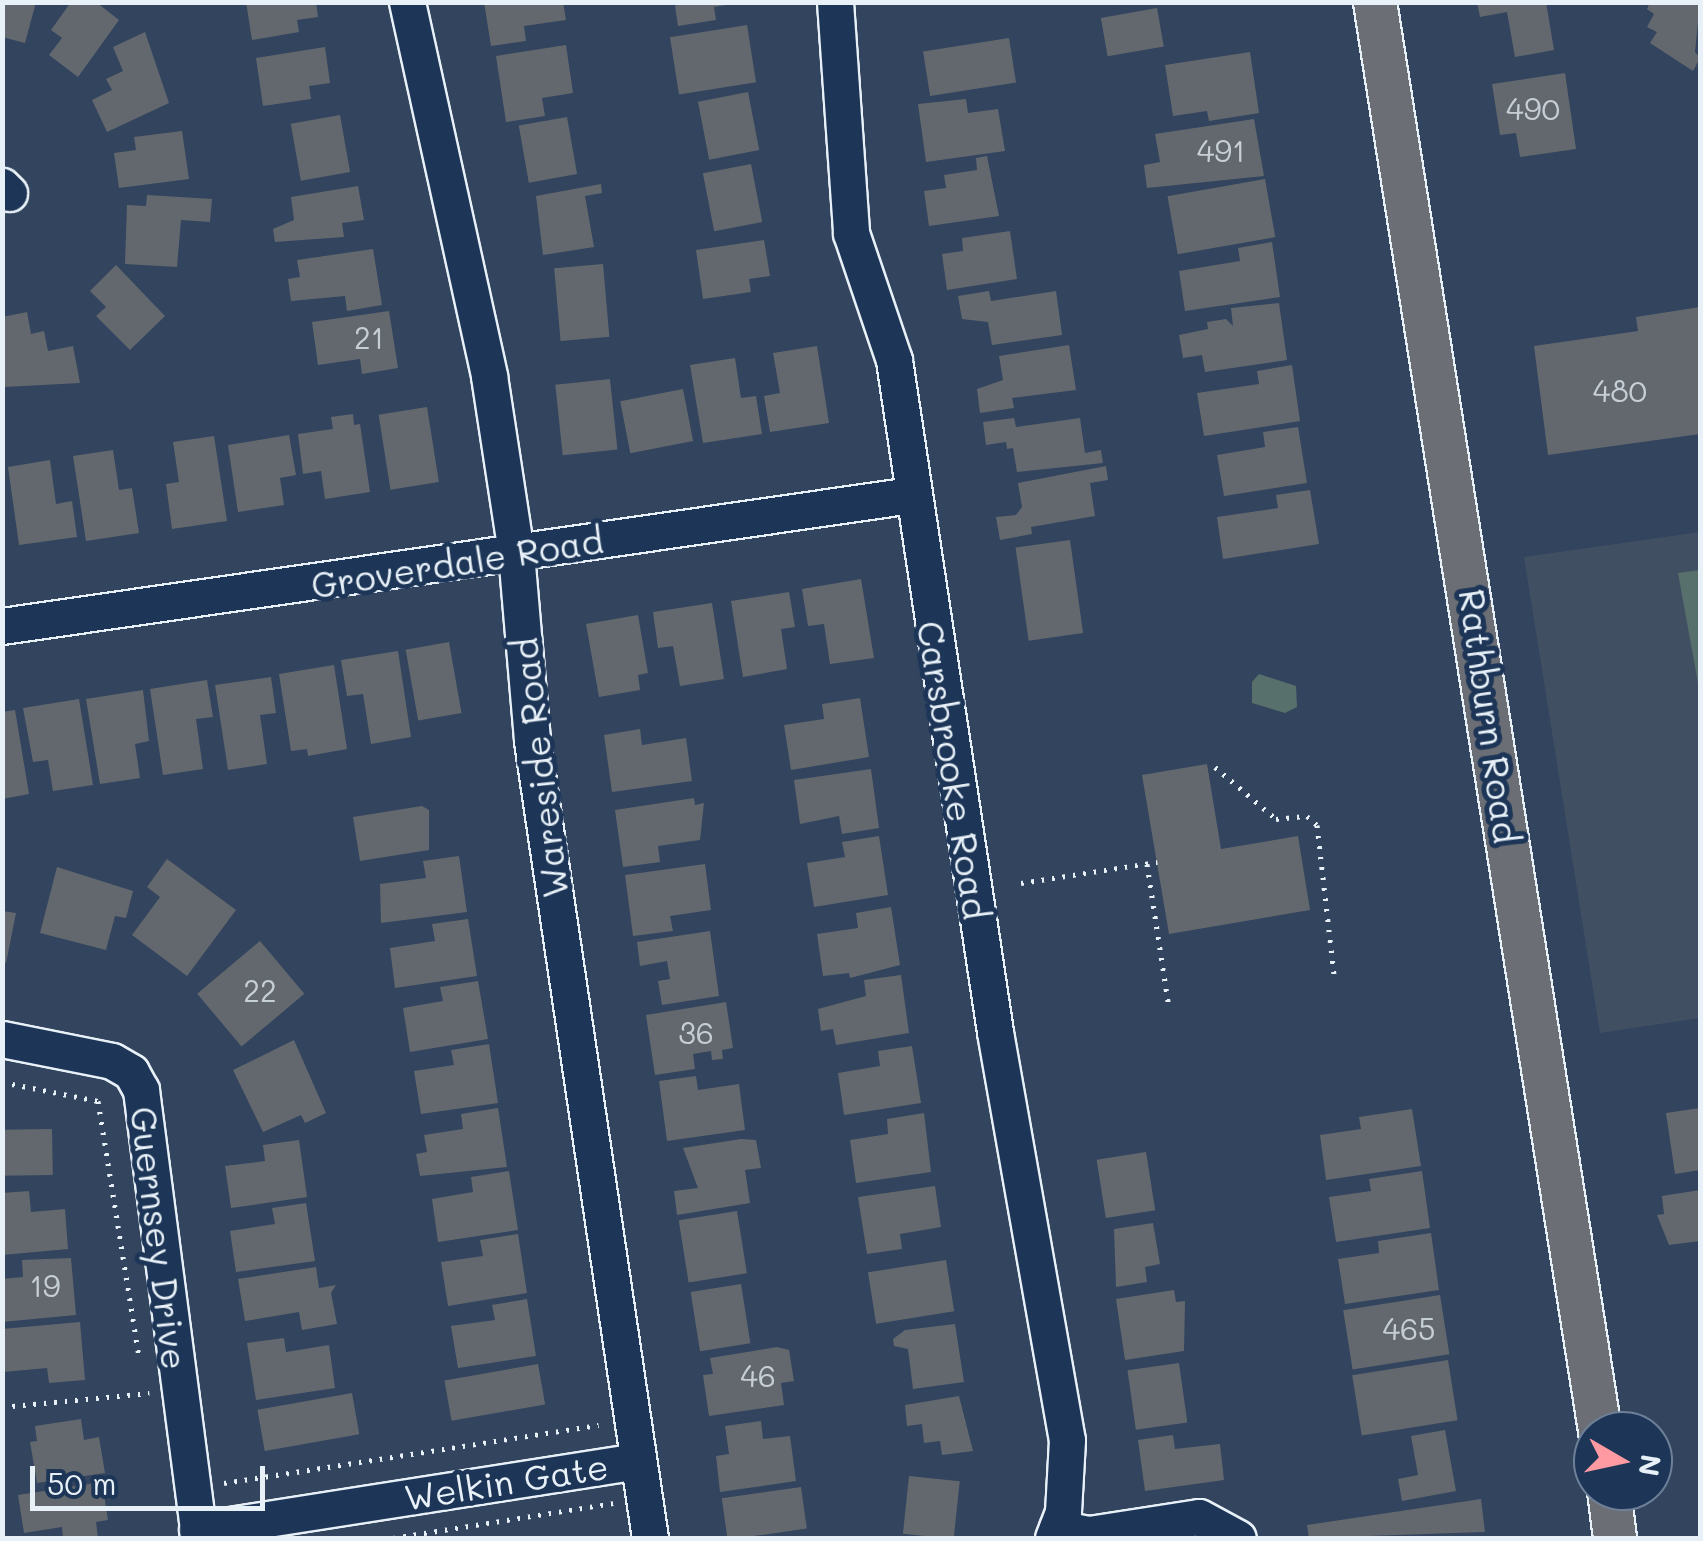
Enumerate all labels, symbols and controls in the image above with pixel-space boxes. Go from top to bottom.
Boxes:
house number: 490 [1506,90,1560,126]
house number: 491 [1197,132,1245,168]
house number: 21 [354,319,384,355]
house number: 480 [1593,372,1647,408]
street label: Groverdale Road [308,518,606,606]
street label: Rathburn Road [1451,586,1529,846]
street label: Carsbrooke Road [910,618,998,922]
street label: Wareside Road [502,636,576,900]
house number: 22 [243,972,277,1008]
house number: 36 [678,1014,714,1050]
street label: Guernsey Drive [123,1104,197,1372]
house number: 19 [29,1267,61,1303]
house number: 465 [1382,1310,1436,1346]
house number: 46 [740,1357,776,1393]
north arrow [1573,1411,1673,1511]
street label: Welkin Gate [401,1444,611,1518]
scale bar [35,1446,270,1508]
text: N [1631,1452,1670,1479]
text: 50 m [47,1463,117,1503]

